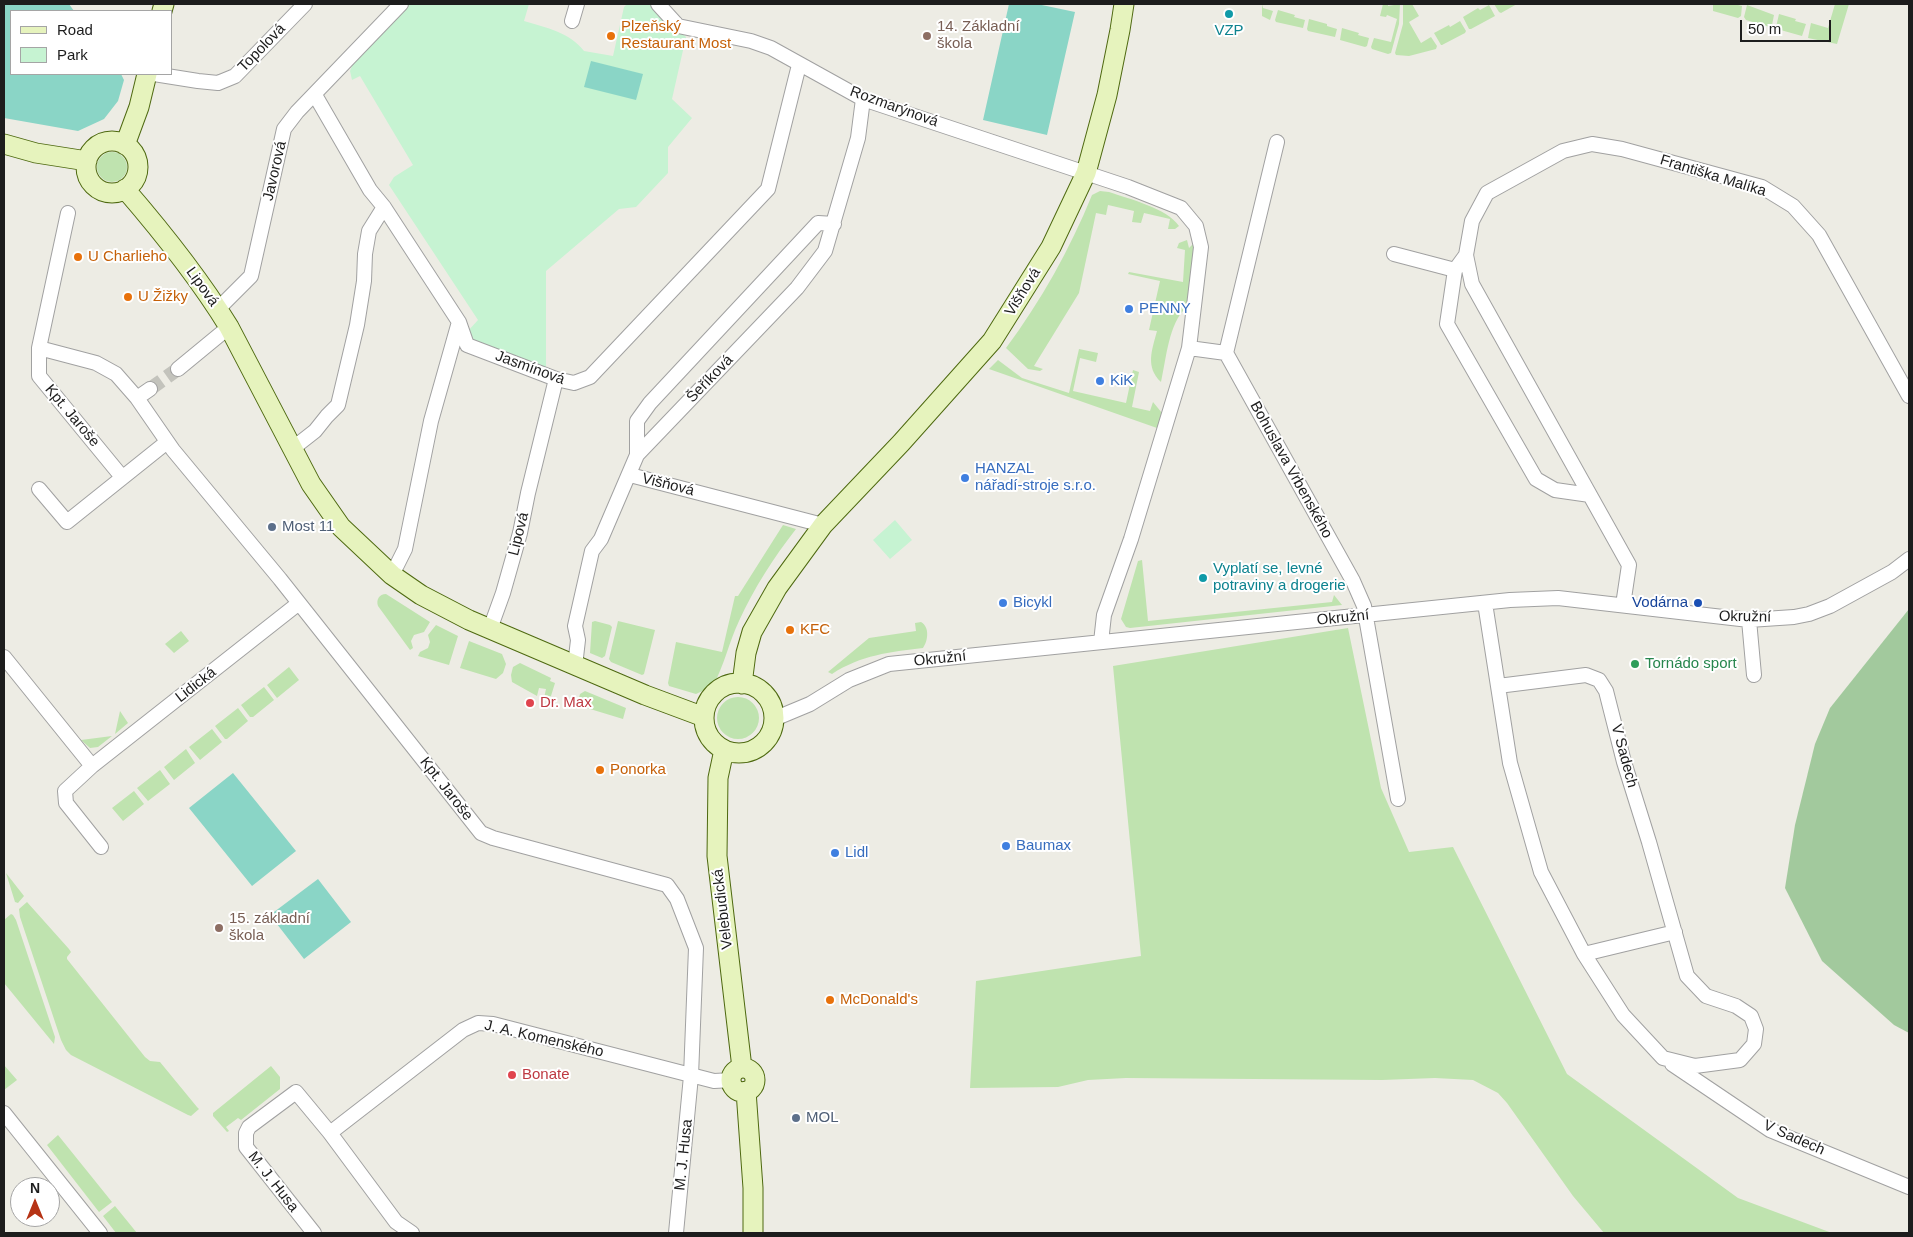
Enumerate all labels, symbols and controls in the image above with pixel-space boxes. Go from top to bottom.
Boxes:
marker: VZP [1223,8,1235,20]
legend [10,10,172,75]
scale bar [1743,10,1834,42]
place label: Plzeňský Restaurant Most [621,18,731,53]
place label: 14. Základní škola [937,18,1020,53]
street label: Topolová [235,20,289,76]
text: 50 m [1748,20,1781,37]
text: Road [57,21,93,38]
place label: VZP [1214,22,1244,40]
marker: Plzeňský Restaurant Most [605,30,617,42]
marker: 14. Základní škola [921,30,933,42]
text: Park [57,46,88,63]
street label: Rozmarýnová [847,83,941,131]
street label: Javorová [259,139,291,203]
street label: Františka Malíka [1658,151,1768,201]
place label: U Charlieho [88,248,167,266]
marker: U Charlieho [72,251,84,263]
street label: Lipová [182,264,222,310]
street label: Višňová [1001,265,1045,319]
place label: U Žižky [138,288,188,306]
marker: U Žižky [122,291,134,303]
place label: PENNY [1139,300,1191,318]
marker: PENNY [1123,303,1135,315]
street label: Jasmínová [493,347,567,389]
street label: Šeříková [683,351,737,407]
place label: KiK [1110,372,1133,390]
marker: KiK [1094,375,1106,387]
street label: Kpt. Jaroše [41,381,103,451]
street label: Bohuslava Vrbenského [1246,398,1336,542]
place label: HANZAL nářadí-stroje s.r.o. [975,460,1096,495]
street label: Višňová [640,470,696,500]
marker: HANZAL nářadí-stroje s.r.o. [959,472,971,484]
street label: Lipová [505,510,533,558]
place label: Most 11 [282,518,334,536]
marker: Most 11 [266,521,278,533]
place label: Vyplatí se, levné potraviny a drogerie [1213,560,1346,595]
marker: Vyplatí se, levné potraviny a drogerie [1197,572,1209,584]
place label: Bicykl [1013,594,1052,612]
place label: Vodárna [1632,594,1688,612]
marker: Bicykl [997,597,1009,609]
marker: Vodárna [1692,597,1704,609]
street label: Okružní [1316,606,1370,630]
street label: Okružní [1719,608,1771,626]
place label: KFC [800,621,830,639]
marker: KFC [784,624,796,636]
street label: Okružní [913,647,967,671]
place label: Tornádo sport [1645,655,1737,673]
marker: Tornádo sport [1629,658,1641,670]
street label: Lidická [172,664,220,706]
place label: Dr. Max [540,694,592,712]
marker: Dr. Max [524,697,536,709]
street label: V Sadech [1607,722,1641,790]
street label: Kpt. Jaroše [416,754,476,824]
place label: Ponorka [610,761,666,779]
marker: Ponorka [594,764,606,776]
place label: Baumax [1016,837,1071,855]
marker: Baumax [1000,840,1012,852]
place label: Lidl [845,844,868,862]
marker: Lidl [829,847,841,859]
street label: Velebudická [709,868,737,950]
place label: 15. základní škola [229,910,310,945]
marker: 15. základní škola [213,922,225,934]
place label: McDonald's [840,991,918,1009]
marker: McDonald's [824,994,836,1006]
street label: J. A. Komenského [483,1017,605,1061]
place label: Bonate [522,1066,570,1084]
marker: Bonate [506,1069,518,1081]
place label: MOL [806,1109,839,1127]
marker: MOL [790,1112,802,1124]
street label: V Sadech [1761,1117,1827,1159]
street label: M. J. Husa [671,1118,697,1192]
street label: M. J. Husa [244,1148,302,1216]
north arrow [10,1177,60,1227]
text: N [30,1180,40,1196]

